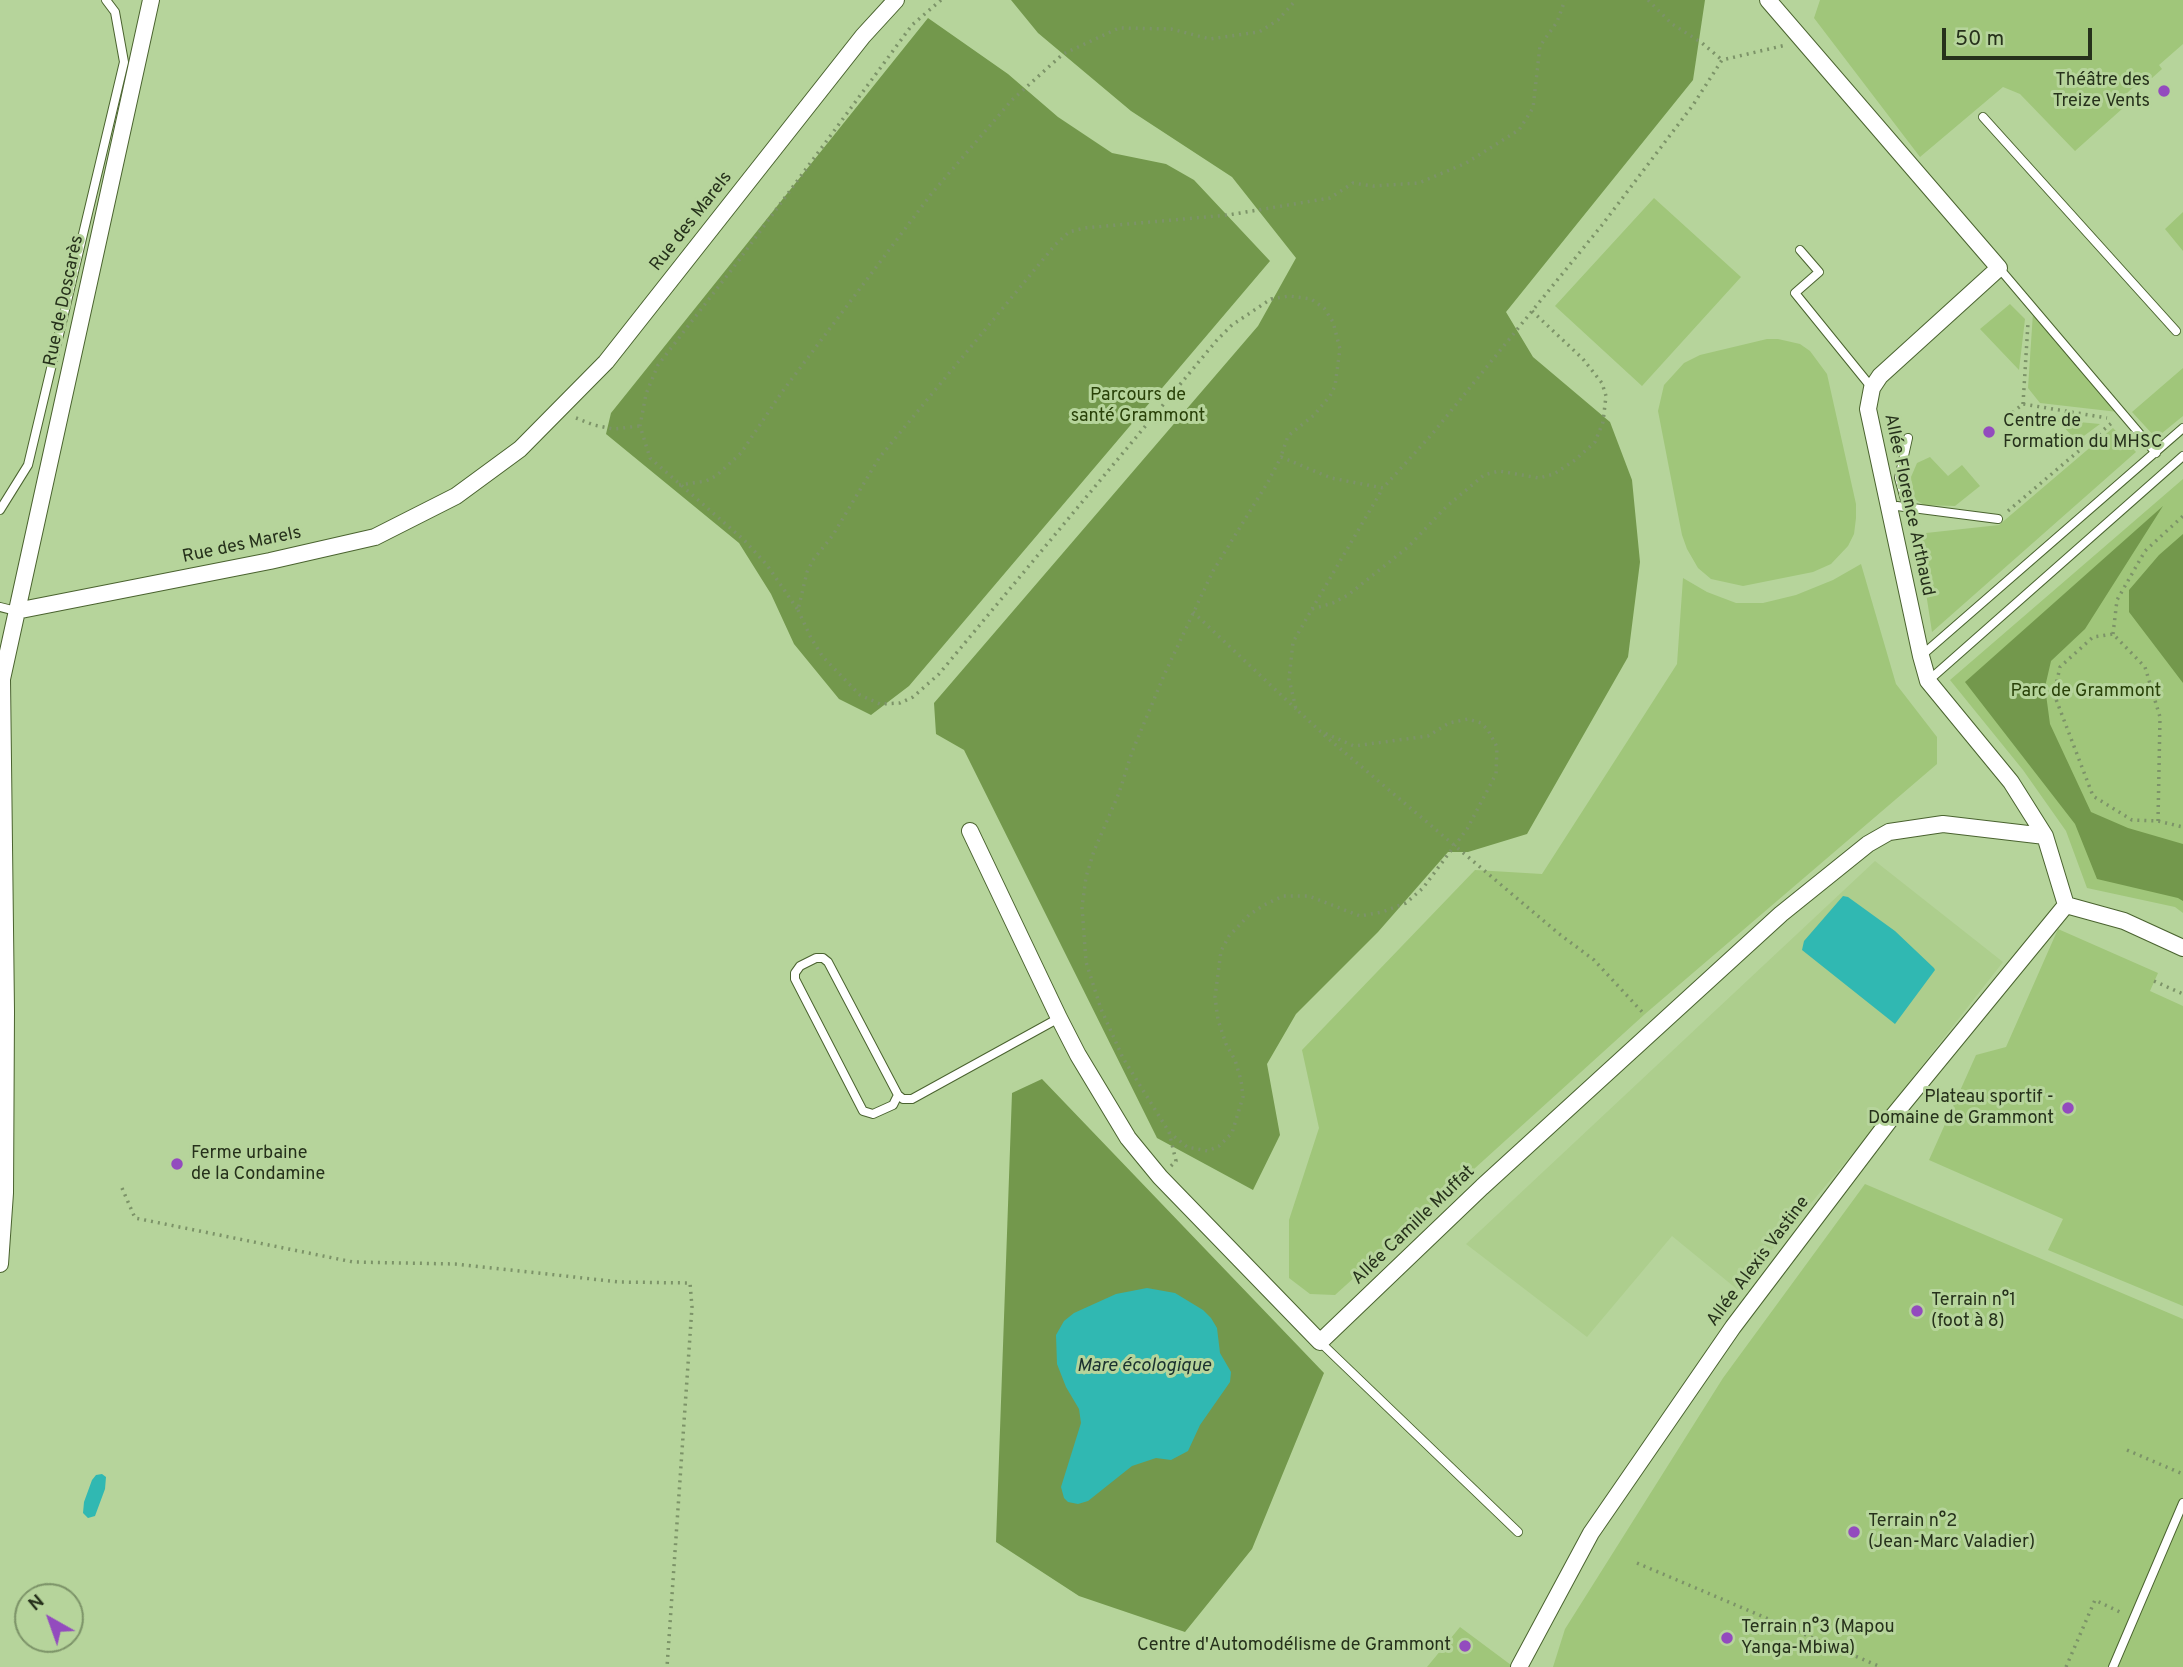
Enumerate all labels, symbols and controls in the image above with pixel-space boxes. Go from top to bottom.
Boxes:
scale bar [1945,14,2096,58]
text: 50 m [1955,26,2004,53]
place label: Théâtre des Treize Vents [2053,70,2150,112]
marker: Théâtre des Treize Vents [2156,83,2172,99]
street label: Rue des Marels [646,168,738,276]
street label: Rue de Doscarès [41,233,89,369]
park label: Parcours de santé Grammont [1071,385,1205,428]
place label: Centre de Formation du MHSC [2003,411,2162,453]
street label: Allée Florence Arthaud [1878,412,1938,598]
marker: Centre de Formation du MHSC [1981,424,1997,440]
street label: Rue des Marels [181,523,303,569]
park label: Parc de Grammont [2011,681,2161,703]
place label: Plateau sportif - Domaine de Grammont [1868,1087,2054,1130]
marker: Plateau sportif - Domaine de Grammont [2060,1100,2076,1116]
place label: Ferme urbaine de la Condamine [191,1143,325,1186]
marker: Ferme urbaine de la Condamine [169,1156,185,1172]
street label: Allée Camille Muffat [1348,1162,1480,1290]
street label: Allée Alexis Vastine [1703,1193,1815,1331]
place label: Terrain n°1 (foot à 8) [1931,1290,2016,1332]
marker: Terrain n°1 (foot à 8) [1909,1303,1925,1319]
water label: Mare écologique [1077,1356,1211,1378]
place label: Terrain n°2 (Jean-Marc Valadier) [1868,1511,2035,1554]
marker: Terrain n°2 (Jean-Marc Valadier) [1846,1524,1862,1540]
north arrow [14,1583,84,1653]
text: N [24,1590,50,1617]
place label: Terrain n°3 (Mapou Yanga-Mbiwa) [1741,1617,1895,1660]
marker: Terrain n°3 (Mapou Yanga-Mbiwa) [1719,1630,1735,1646]
place label: Centre d'Automodélisme de Grammont [1137,1635,1451,1657]
marker: Centre d'Automodélisme de Grammont [1457,1638,1473,1654]

